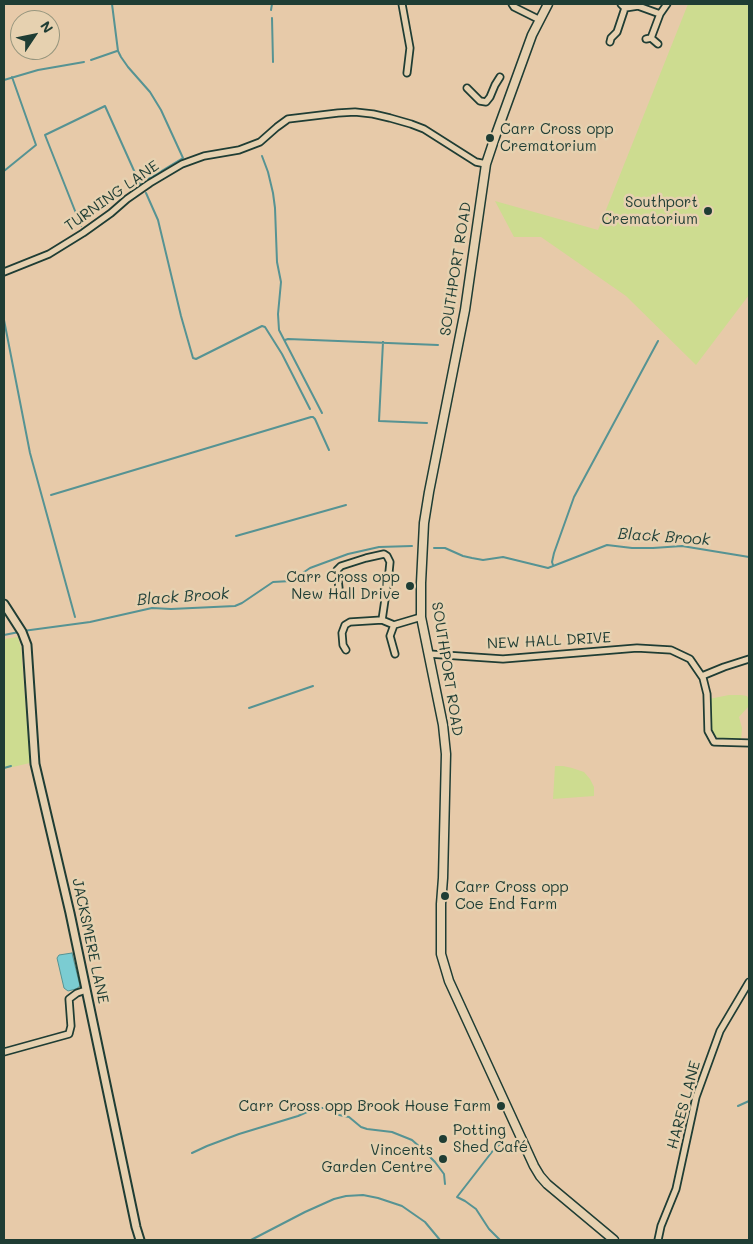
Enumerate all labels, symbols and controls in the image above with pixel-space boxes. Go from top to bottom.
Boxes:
north arrow [10,10,60,60]
text: N [36,17,58,37]
place label: Carr Cross opp Crematorium [500,120,614,155]
marker: Carr Cross opp Crematorium [484,132,496,144]
street label: TURNING LANE [62,157,162,235]
place label: Southport Crematorium [601,193,698,228]
street label: SOUTHPORT ROAD [437,201,475,337]
marker: Southport Crematorium [702,205,714,217]
water label: Black Brook [617,524,711,550]
place label: Carr Cross opp New Hall Drive [286,568,400,603]
marker: Carr Cross opp New Hall Drive [404,580,416,592]
water label: Black Brook [136,584,230,610]
street label: SOUTHPORT ROAD [428,601,466,737]
street label: NEW HALL DRIVE [487,629,611,653]
street label: JACKSMERE LANE [68,877,112,1005]
place label: Carr Cross opp Coe End Farm [455,878,569,913]
marker: Carr Cross opp Coe End Farm [439,890,451,902]
street label: HARES LANE [664,1059,704,1151]
place label: Carr Cross opp Brook House Farm [239,1097,491,1115]
marker: Carr Cross opp Brook House Farm [495,1100,507,1112]
place label: Potting Shed Café [453,1121,528,1156]
marker: Potting Shed Café [437,1133,449,1145]
place label: Vincents Garden Centre [321,1141,433,1176]
marker: Vincents Garden Centre [437,1153,449,1165]

